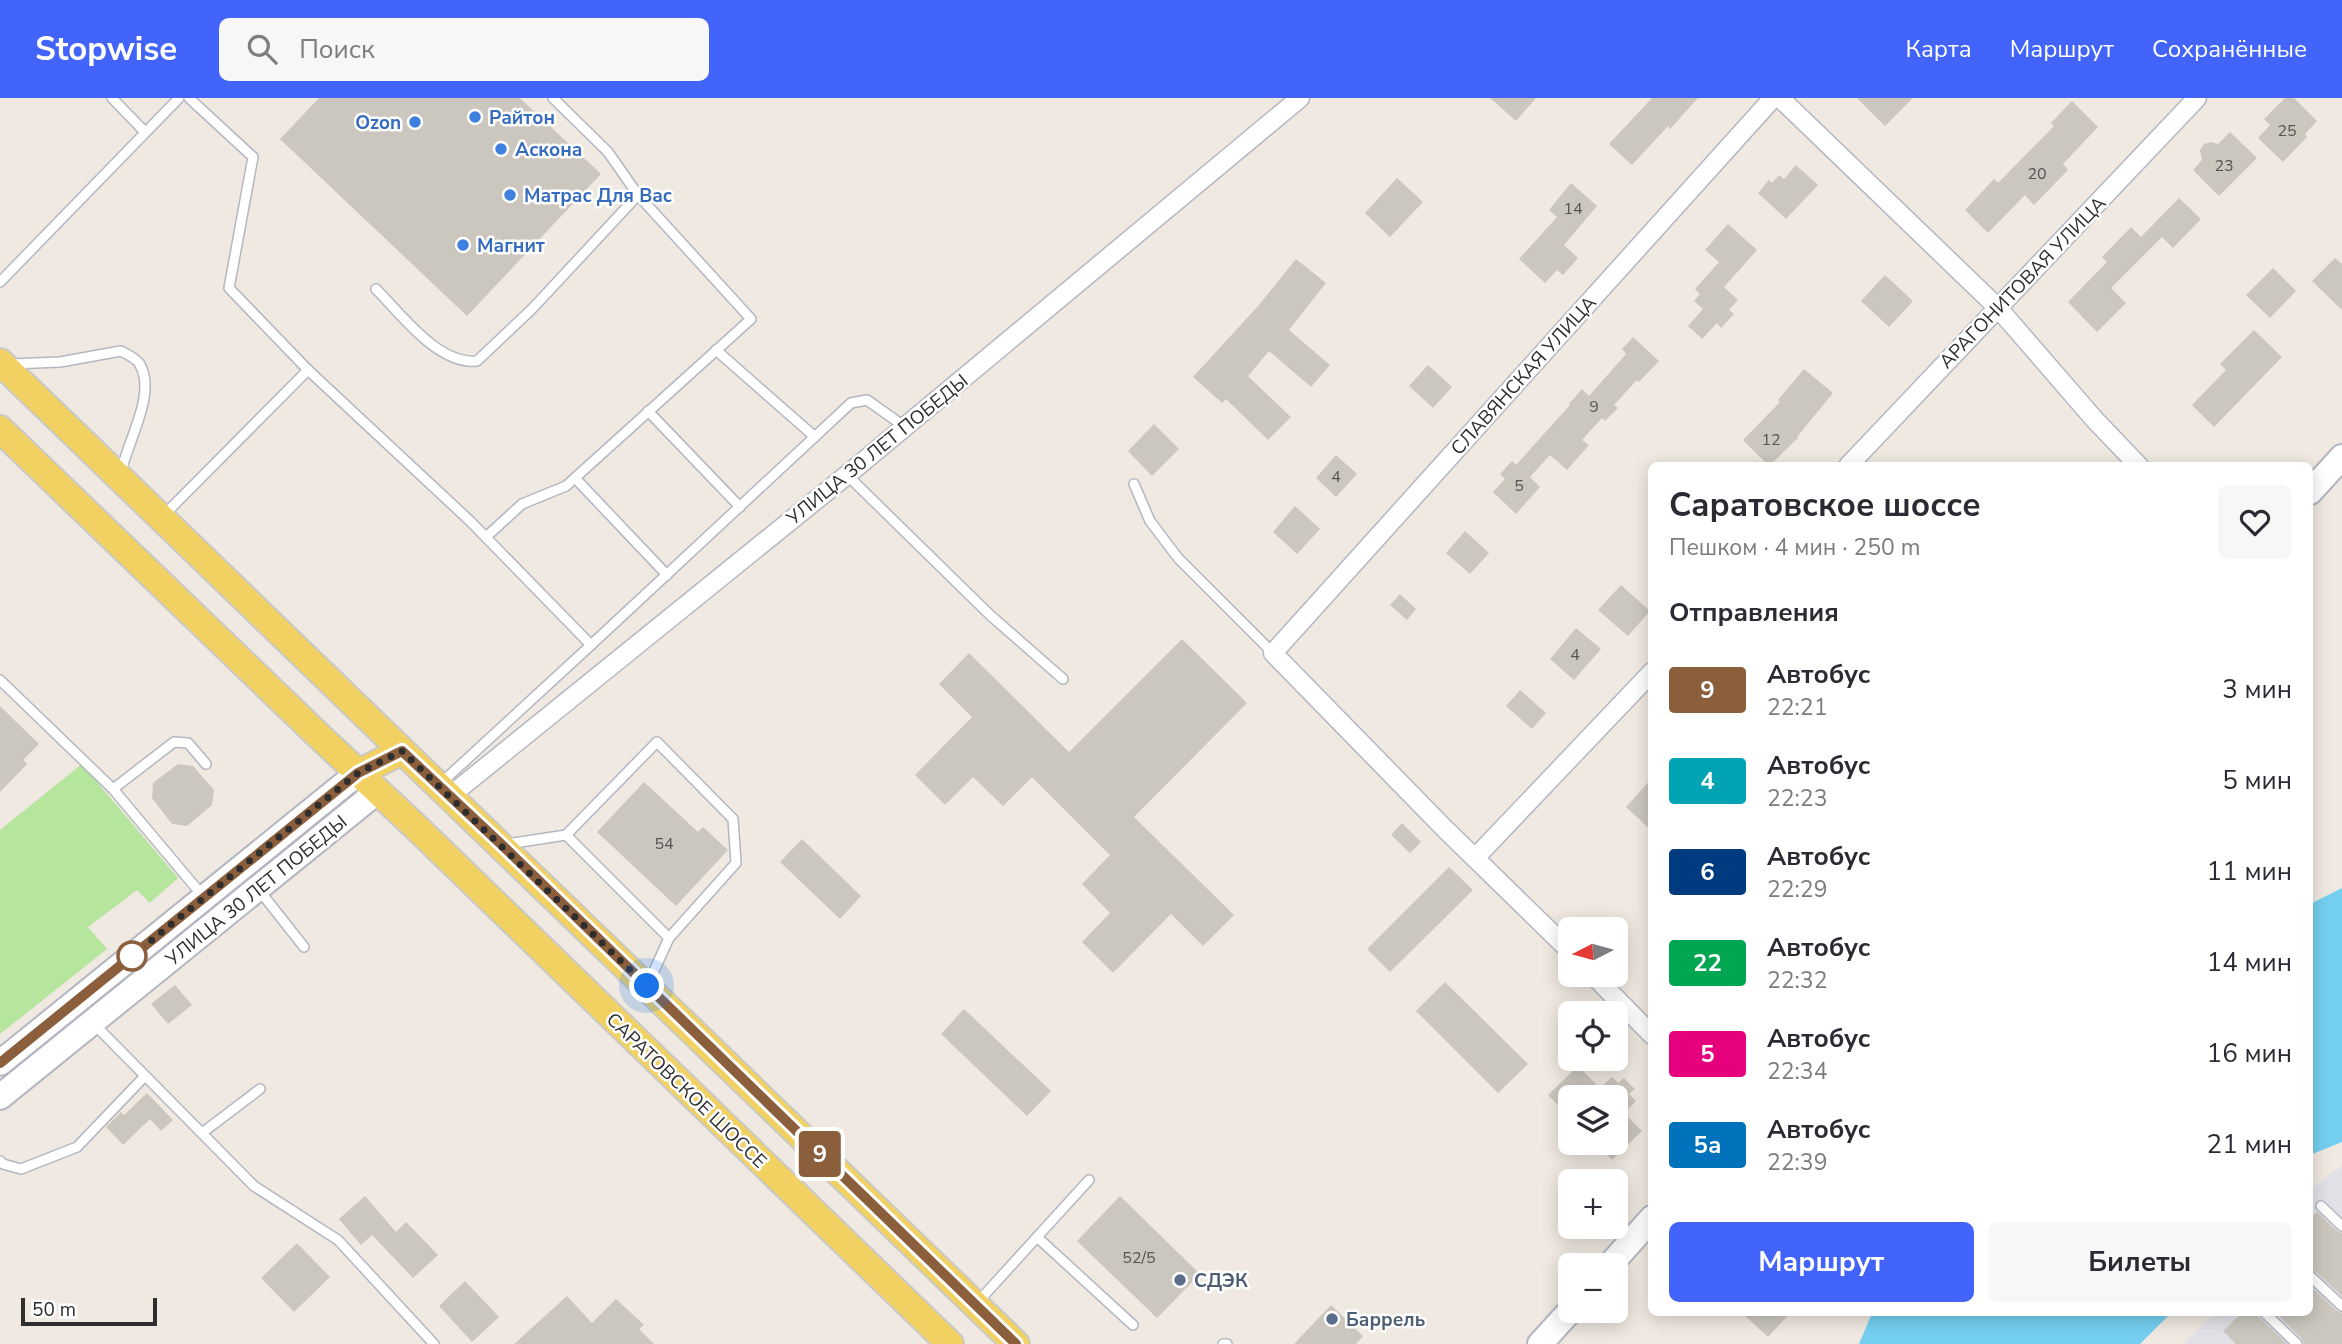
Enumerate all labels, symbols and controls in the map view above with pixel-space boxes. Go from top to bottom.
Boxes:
search box [219,18,709,81]
text: Stopwise [35,27,177,72]
icon: search [243,30,281,68]
text: Поиск [299,32,375,67]
text: Карта [1906,33,1972,65]
text: Маршрут [2010,33,2114,65]
text: Сохранённые [2152,33,2307,65]
place label: Райтон [489,105,555,131]
marker: Райтон [467,109,483,125]
place label: Ozon [355,110,401,136]
marker: Ozon [407,114,423,130]
house number: 25 [2277,120,2297,142]
place label: Аскона [515,137,582,163]
marker: Аскона [493,141,509,157]
house number: 23 [2214,155,2234,177]
house number: 20 [2027,163,2047,185]
place label: Матрас Для Вас [524,183,672,209]
marker: Матрас Для Вас [502,187,518,203]
street label: АРАГОНИТОВАЯ УЛИЦА [1933,191,2112,374]
house number: 14 [1563,198,1583,220]
place label: Магнит [477,233,545,259]
marker: Магнит [455,237,471,253]
street label: СЛАВЯНСКАЯ УЛИЦА [1445,290,1602,461]
street label: УЛИЦА 30 ЛЕТ ПОБЕДЫ [781,368,974,532]
house number: 9 [1589,396,1599,418]
house number: 12 [1761,429,1781,451]
house number: 4 [1331,466,1341,488]
house number: 5 [1514,475,1524,497]
text: Саратовское шоссе [1669,483,1981,528]
button: heart [2218,485,2292,559]
text: Пешком · 4 мин · 250 m [1669,532,1920,563]
text: Отправления [1669,595,1839,630]
house number: 4 [1570,644,1580,666]
text: Автобус [1767,657,1870,692]
text: 3 мин [2222,672,2292,707]
text: 9 [1700,674,1715,706]
text: 22:21 [1767,692,1827,723]
text: Автобус [1767,748,1870,783]
text: 5 мин [2222,763,2292,798]
text: 4 [1700,765,1715,797]
text: 22:23 [1767,783,1827,814]
street label: УЛИЦА 30 ЛЕТ ПОБЕДЫ [160,809,353,973]
house number: 54 [654,833,674,855]
text: Автобус [1767,839,1870,874]
text: 11 мин [2207,854,2292,889]
text: 6 [1700,856,1715,888]
text: 22:29 [1767,874,1827,905]
north arrow [1558,917,1628,987]
map controls [1558,917,1628,1323]
text: Автобус [1767,930,1870,965]
unlabelled marker [117,941,147,971]
text: 14 мин [2207,945,2292,980]
text: 22 [1693,947,1722,979]
text: 22:32 [1767,965,1827,996]
your location [629,968,664,1003]
button: locate [1558,1001,1628,1071]
street label: САРАТОВСКОЕ ШОССЕ [600,1007,772,1174]
text: Автобус [1767,1021,1870,1056]
text: 16 мин [2207,1036,2292,1071]
text: 5 [1700,1038,1715,1070]
text: 22:34 [1767,1056,1827,1087]
button: layers [1558,1085,1628,1155]
text: Автобус [1767,1112,1870,1147]
text: 21 мин [2207,1127,2292,1162]
text: 5а [1694,1129,1721,1161]
line badge: 9 [797,1131,843,1177]
text: 9 [813,1138,827,1170]
text: 22:39 [1767,1147,1827,1178]
button: + [1558,1169,1628,1239]
button: Маршрут [1669,1222,1974,1302]
button: Билеты [1988,1222,2292,1302]
house number: 52/5 [1122,1247,1156,1269]
button: − [1558,1253,1628,1323]
place label: СДЭК [1194,1268,1248,1294]
marker: СДЭК [1172,1272,1188,1288]
scale bar [21,1295,158,1327]
text: 50 m [32,1297,76,1323]
place label: Баррель [1346,1307,1425,1333]
marker: Баррель [1324,1311,1340,1327]

